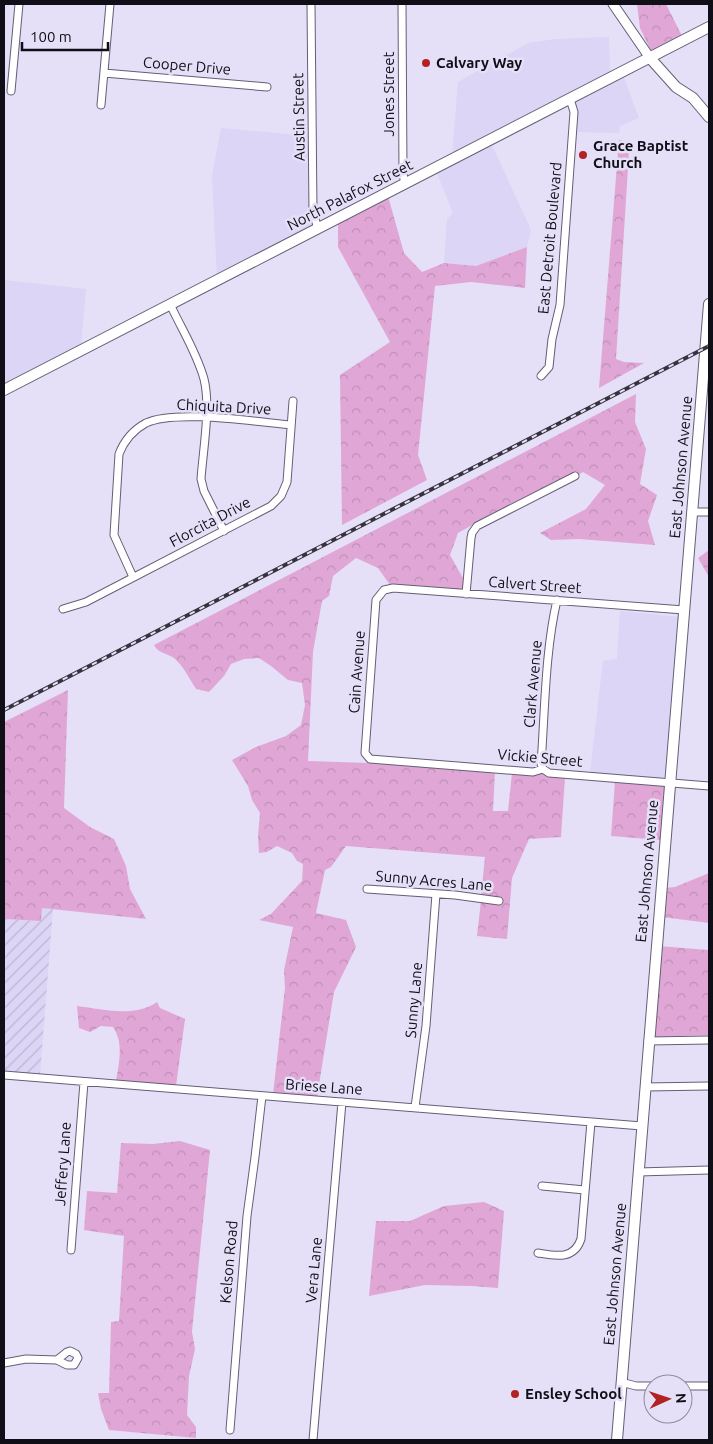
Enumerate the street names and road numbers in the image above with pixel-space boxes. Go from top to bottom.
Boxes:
street label: Jones Street [380,51,397,136]
street label: Cooper Drive [142,53,232,78]
street label: Austin Street [289,73,308,161]
street label: North Palafox Street [284,155,415,234]
street label: East Detroit Boulevard [534,161,565,315]
street label: East Johnson Avenue [666,395,695,539]
street label: Chiquita Drive [176,396,272,417]
street label: Florcita Drive [166,493,253,550]
street label: Calvert Street [488,573,582,596]
street label: Cain Avenue [345,630,368,714]
street label: Clark Avenue [520,639,545,729]
street label: Vickie Street [497,745,583,770]
street label: East Johnson Avenue [632,799,661,943]
street label: Sunny Acres Lane [375,867,493,894]
street label: Sunny Lane [402,961,425,1039]
street label: Briese Lane [285,1075,363,1098]
street label: Jeffery Lane [51,1121,74,1207]
street label: East Johnson Avenue [600,1202,629,1346]
street label: Kelson Road [216,1220,241,1304]
street label: Vera Lane [302,1236,325,1304]

